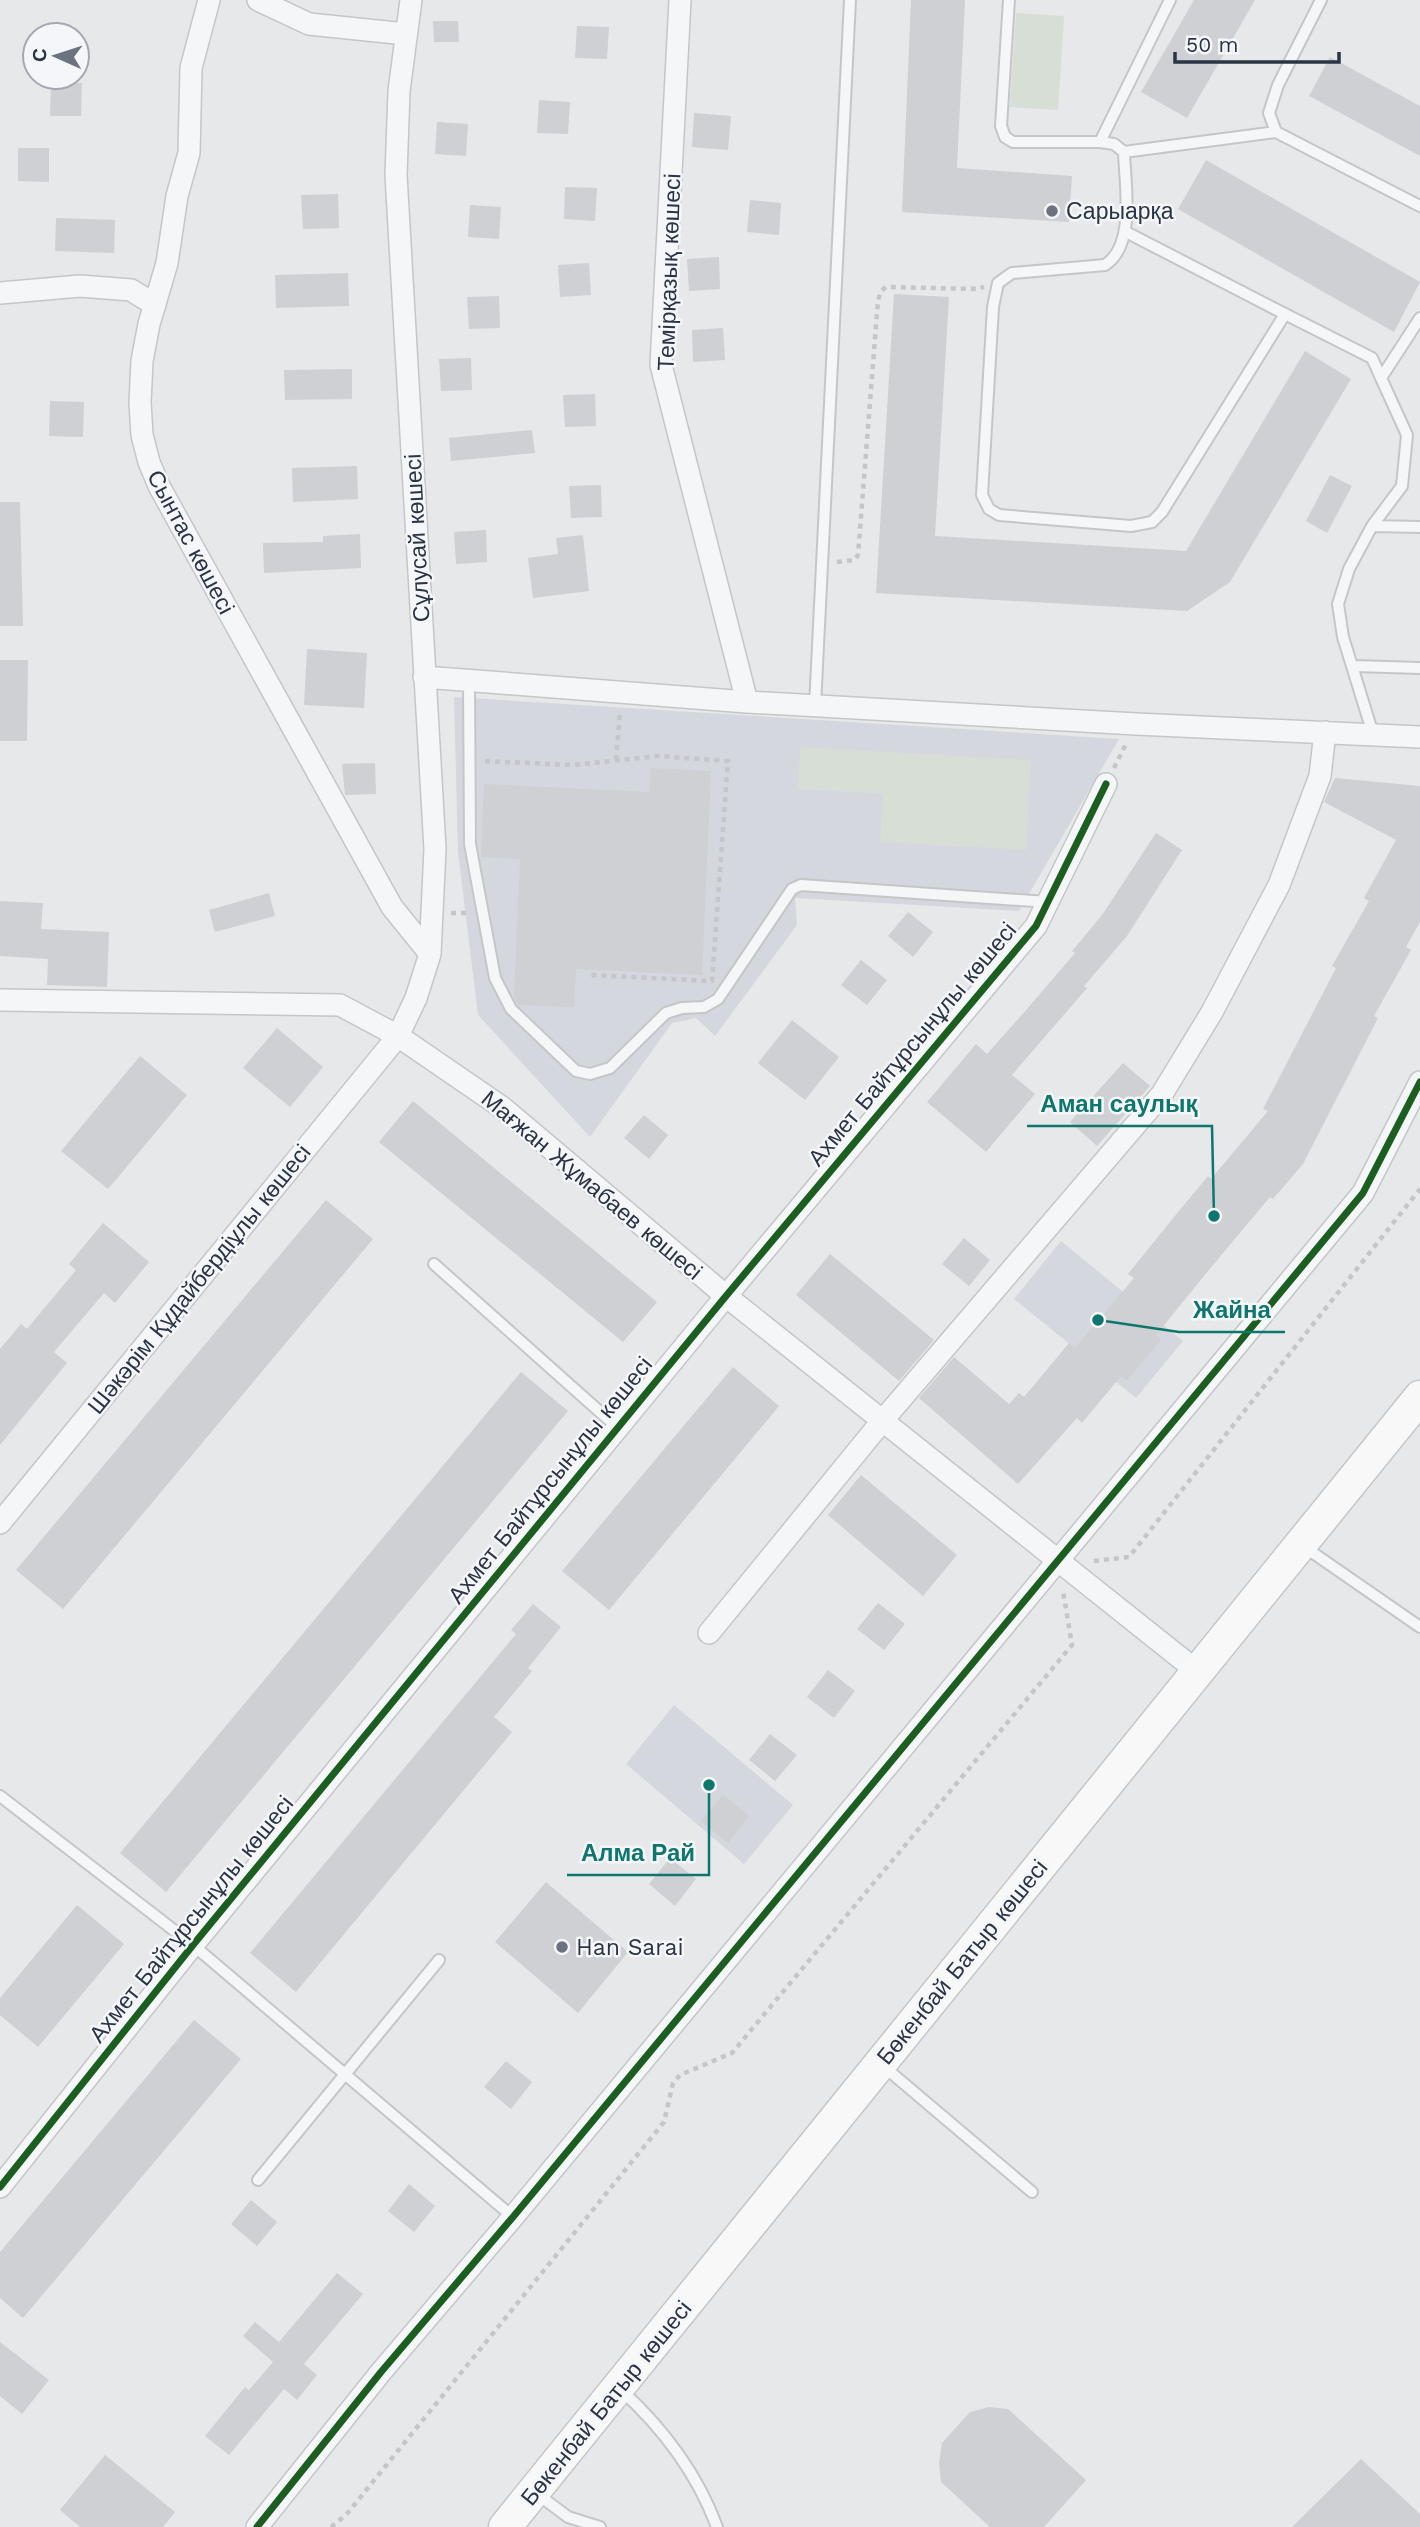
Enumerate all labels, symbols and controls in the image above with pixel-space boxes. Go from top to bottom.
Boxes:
north arrow [21,21,91,91]
scale bar [1175,21,1340,65]
text: 50 m [1186,32,1238,57]
text: С [28,47,51,63]
street label: Темірқазық көшесі [653,173,686,371]
place label: Сарыарқа [1066,198,1174,225]
marker: Сарыарқа [1044,203,1060,219]
street label: Сұлусай көшесі [400,453,435,623]
street label: Сынтас көшесі [141,466,240,619]
street label: Ахмет Байтұрсынұлы көшесі [803,917,1022,1171]
callout: Аман саулық [1027,1081,1212,1126]
street label: Мағжан Жұмабаев көшесі [476,1085,707,1286]
text: Аман саулық [1040,1090,1199,1118]
street label: Шәкәрім Құдайбердіұлы көшесі [82,1139,316,1419]
callout: Жайна [1179,1287,1285,1332]
text: Жайна [1192,1296,1272,1324]
street label: Ахмет Байтұрсынұлы көшесі [443,1352,658,1609]
street label: Ахмет Байтұрсынұлы көшесі [84,1791,299,2048]
callout: Алма Рай [567,1830,709,1875]
text: Алма Рай [581,1839,695,1867]
street label: Бөкенбай Батыр көшесі [871,1854,1053,2070]
place label: Han Sarai [576,1934,684,1961]
marker: Han Sarai [554,1939,570,1955]
street label: Бөкенбай Батыр көшесі [515,2295,697,2511]

